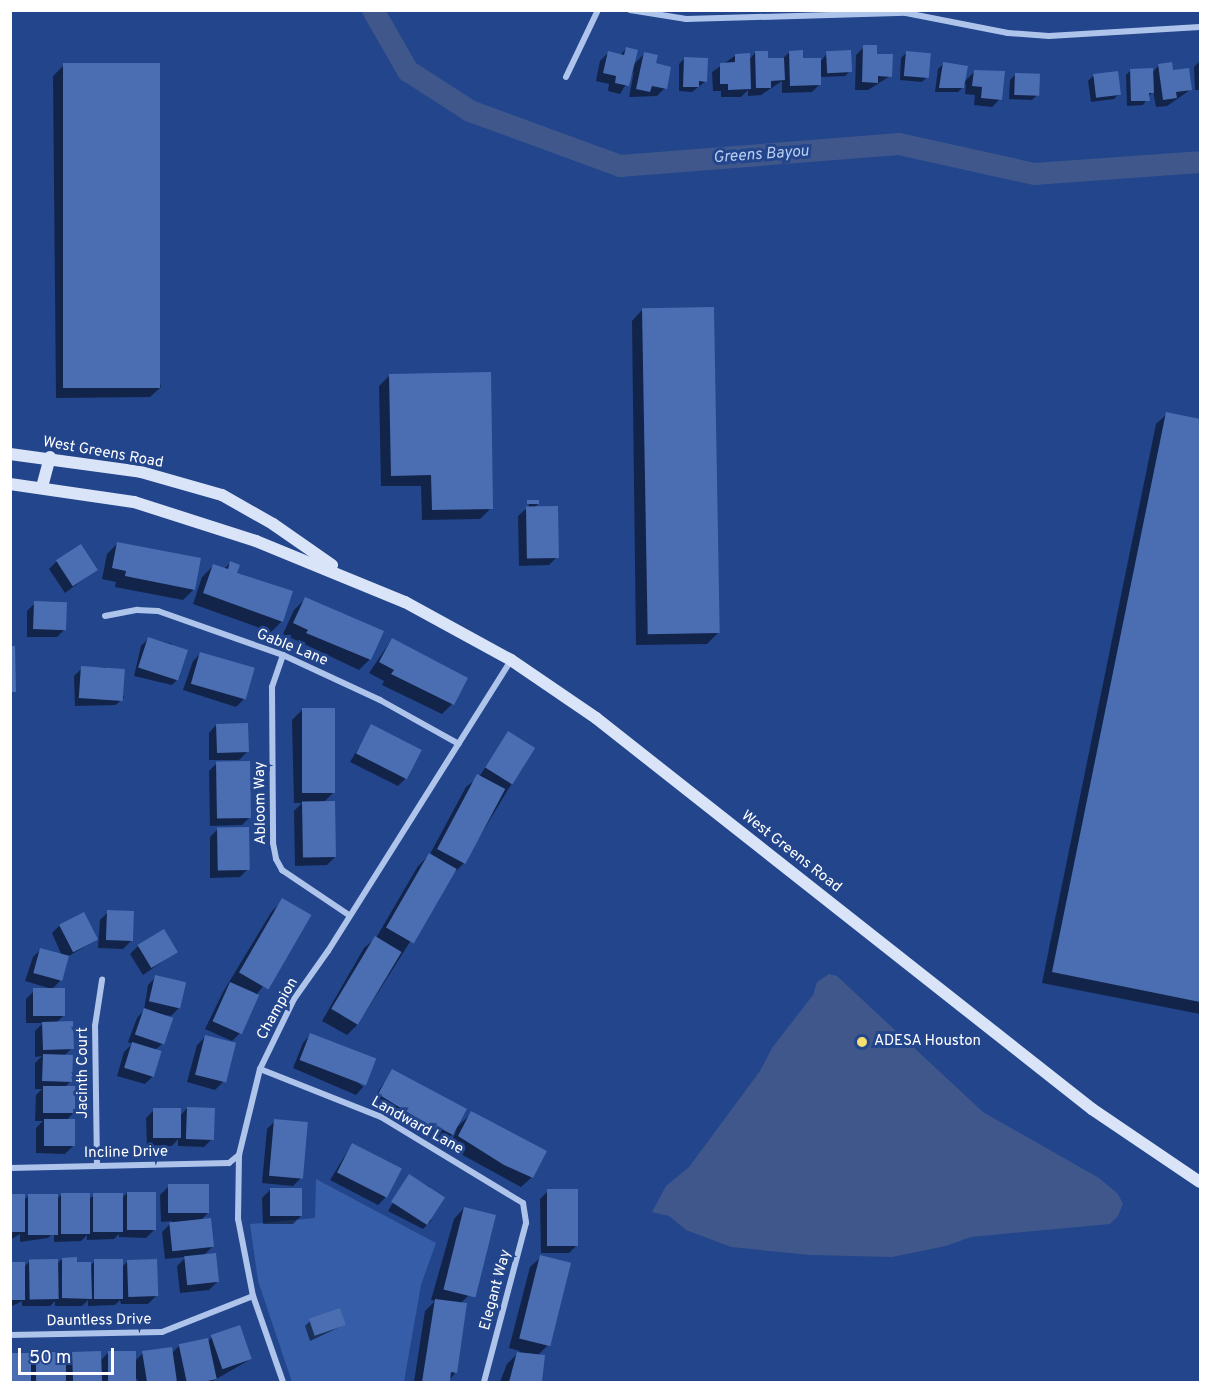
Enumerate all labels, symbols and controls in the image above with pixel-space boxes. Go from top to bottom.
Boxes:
water label: Greens Bayou [713,142,809,168]
street label: West Greens Road [41,434,165,472]
street label: Gable Lane [254,626,330,670]
street label: Abloom Way [251,761,271,845]
street label: West Greens Road [737,807,845,897]
street label: Champion [254,975,302,1043]
street label: Jacinth Court [75,1027,93,1119]
place label: ADESA Houston [874,1033,982,1051]
marker: ADESA Houston [855,1035,869,1049]
street label: Landward Lane [368,1093,466,1159]
street label: Incline Drive [84,1143,168,1163]
street label: Elegant Way [477,1247,515,1333]
street label: Dauntless Drive [46,1311,152,1331]
scale bar [21,1336,117,1374]
text: 50 m [29,1347,71,1370]

